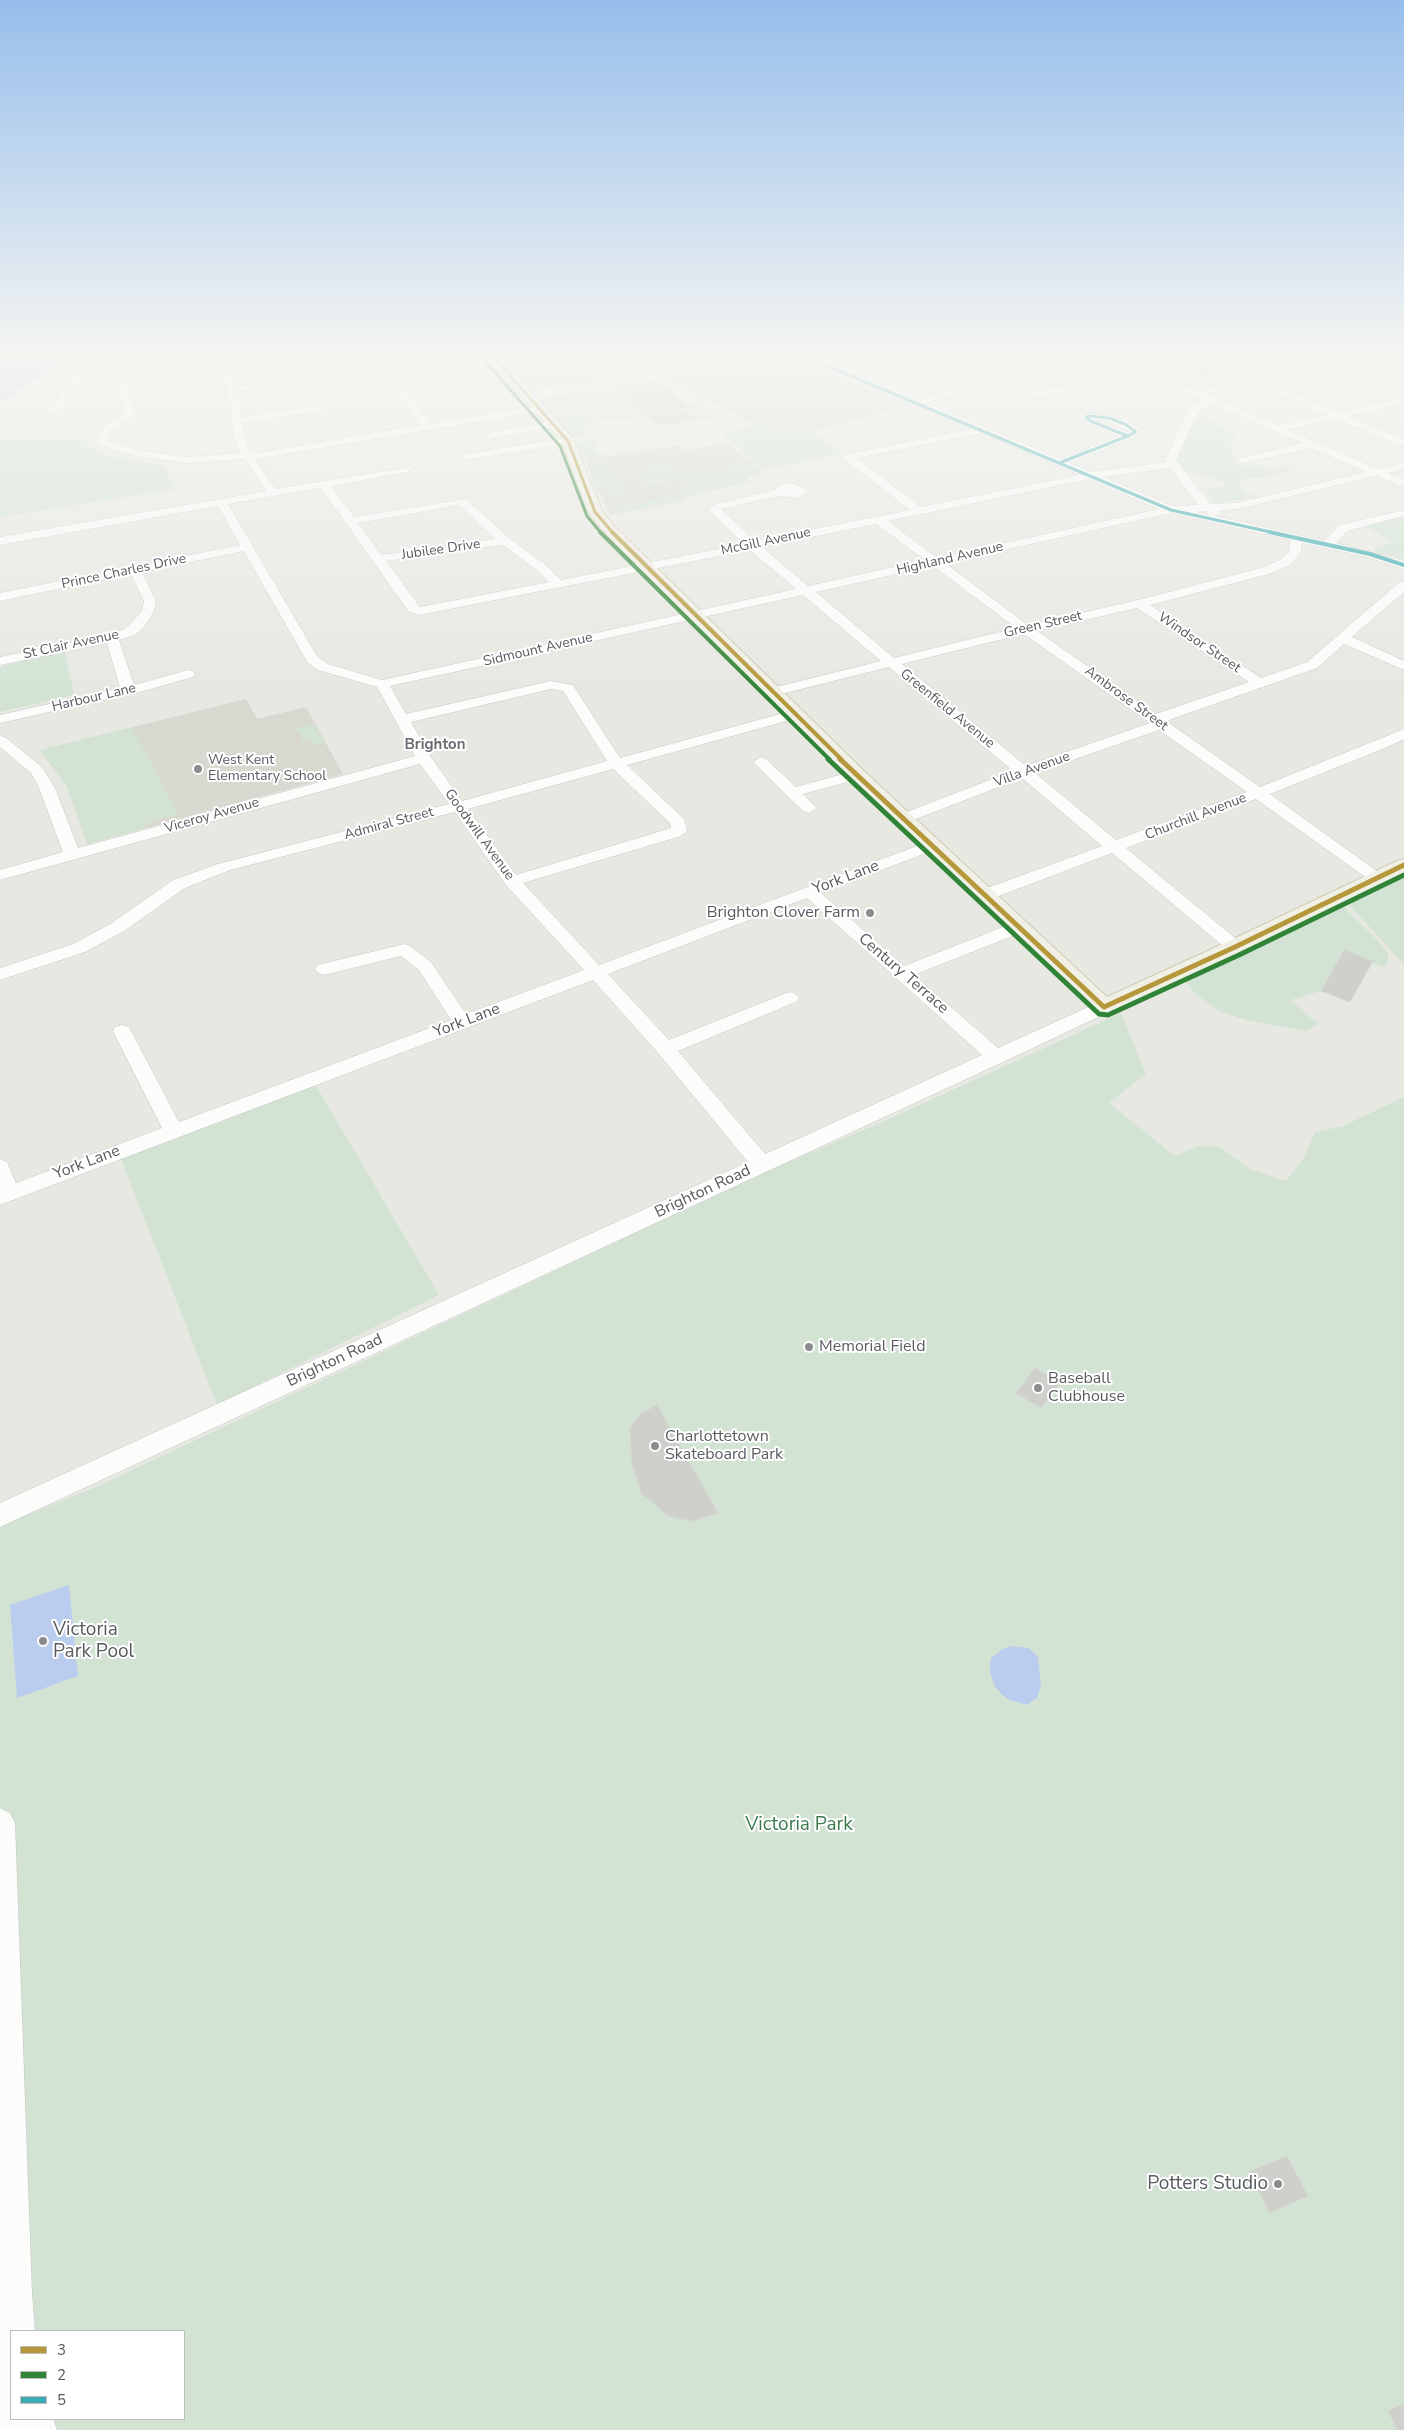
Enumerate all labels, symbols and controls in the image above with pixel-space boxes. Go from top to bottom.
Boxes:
street label: McGill Avenue [720,524,812,560]
street label: Jubilee Drive [400,536,482,564]
street label: Highland Avenue [895,539,1005,579]
street label: Prince Charles Drive [60,551,188,593]
street label: Green Street [1002,608,1084,642]
street label: Windsor Street [1154,609,1244,677]
street label: St Clair Avenue [22,627,120,663]
street label: Sidmount Avenue [482,629,594,671]
street label: Ambrose Street [1081,663,1171,735]
street label: Greenfield Avenue [896,666,998,752]
street label: Harbour Lane [50,680,138,716]
district label: Brighton [405,736,465,754]
street label: Villa Avenue [992,748,1072,792]
place label: West Kent Elementary School [208,753,326,786]
marker: West Kent Elementary School [192,763,204,775]
street label: Goodwill Avenue [440,786,518,884]
street label: Churchill Avenue [1143,790,1249,844]
street label: Viceroy Avenue [163,794,261,838]
street label: Admiral Street [342,804,436,844]
street label: York Lane [810,857,882,899]
place label: Brighton Clover Farm [707,903,860,923]
marker: Brighton Clover Farm [864,907,876,919]
street label: Century Terrace [854,930,952,1018]
street label: York Lane [431,1000,503,1042]
street label: York Lane [51,1142,123,1184]
street label: Brighton Road [652,1161,754,1223]
street label: Brighton Road [284,1330,386,1392]
place label: Memorial Field [819,1337,926,1357]
marker: Memorial Field [803,1341,815,1353]
place label: Baseball Clubhouse [1048,1369,1125,1407]
marker: Baseball Clubhouse [1032,1382,1044,1394]
place label: Charlottetown Skateboard Park [665,1427,783,1465]
marker: Charlottetown Skateboard Park [649,1440,661,1452]
place label: Victoria Park Pool [53,1619,134,1663]
marker: Victoria Park Pool [37,1635,49,1647]
park label: Victoria Park [745,1814,853,1836]
place label: Potters Studio [1147,2173,1268,2195]
marker: Potters Studio [1272,2178,1284,2190]
legend [10,2330,185,2420]
text: 3 [57,2340,66,2360]
text: 2 [57,2365,66,2385]
text: 5 [57,2390,66,2410]

